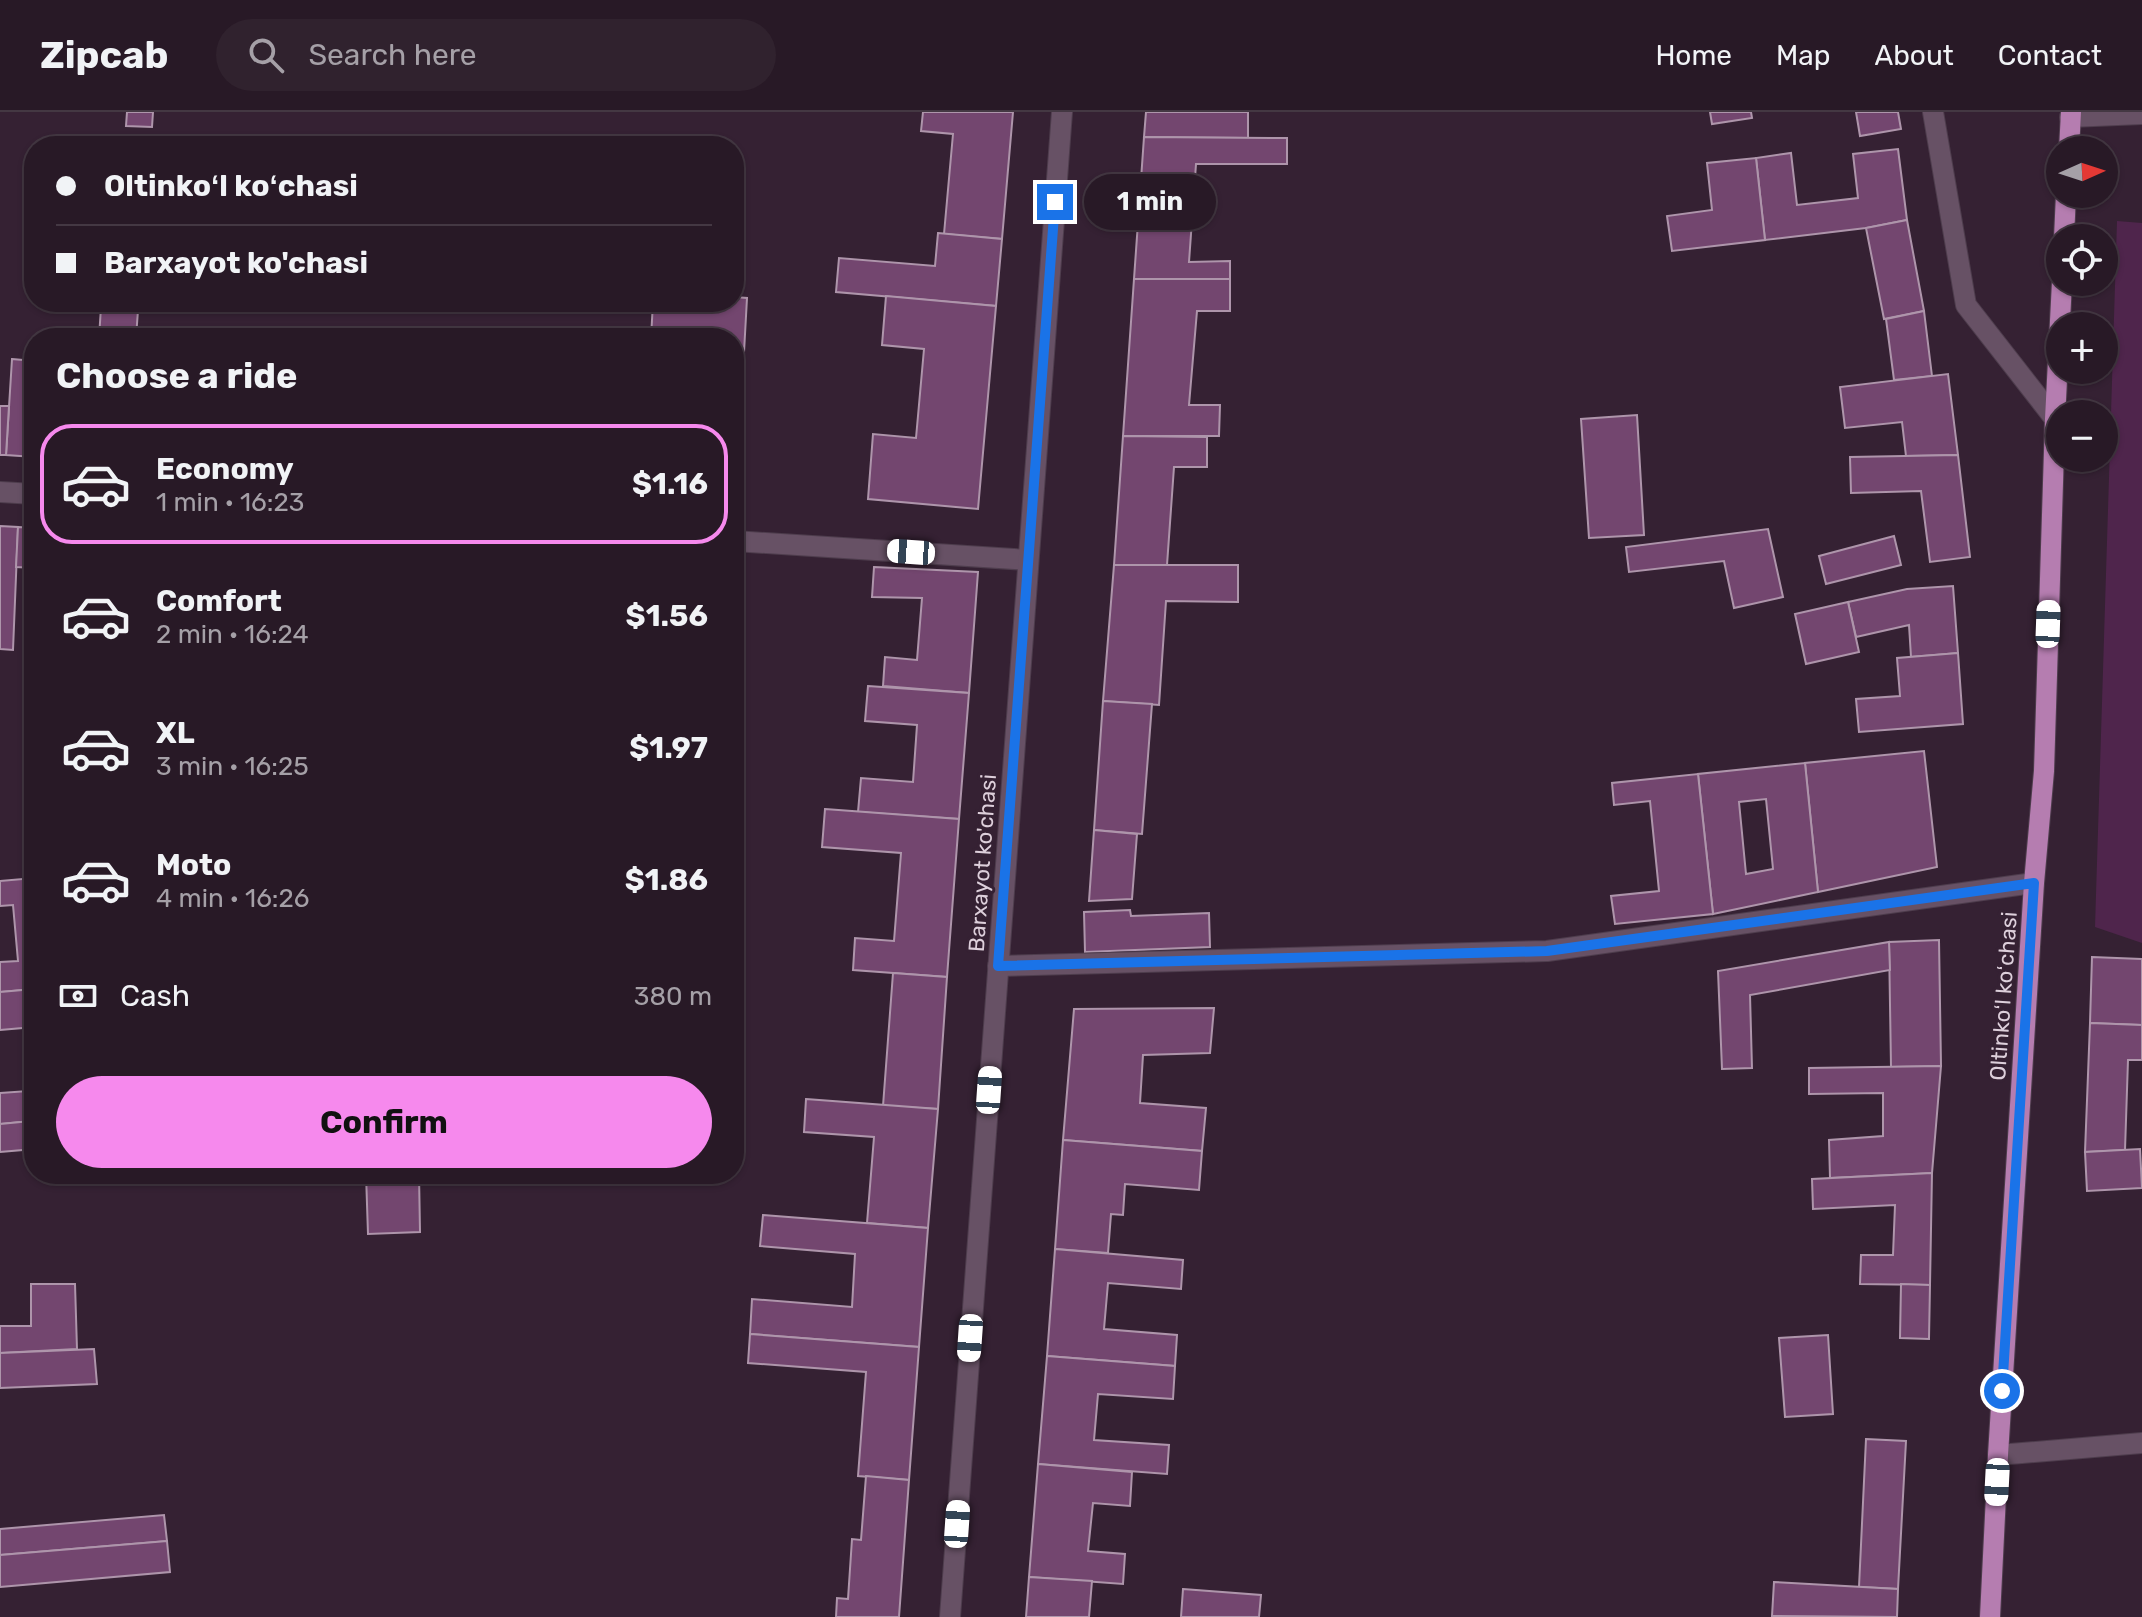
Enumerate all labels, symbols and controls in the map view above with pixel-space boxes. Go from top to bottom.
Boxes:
search box [216,19,776,91]
text: Zipcab [40,32,168,78]
icon: search [244,33,288,77]
text: Search here [308,37,477,73]
text: Home [1655,39,1732,72]
text: Map [1776,39,1830,72]
text: About [1874,39,1954,72]
text: Contact [1998,39,2102,72]
north arrow [2046,136,2118,208]
map controls [2046,136,2118,472]
text: Oltinkoʻl koʻchasi [104,168,358,204]
callout: 1 min [1083,174,1215,230]
route end [1037,184,1073,220]
text: 1 min [1117,186,1183,217]
button: locate [2046,224,2118,296]
text: Barxayot ko'chasi [104,245,368,281]
button: + [2046,312,2118,384]
text: Choose a ride [56,354,297,397]
button: − [2046,400,2118,472]
icon: car [60,448,132,520]
text: Economy [156,451,294,487]
text: $1.16 [632,466,708,502]
text: 1 min · 16:23 [156,487,304,518]
car [886,538,936,566]
icon: car [60,580,132,652]
text: Comfort [156,583,282,619]
text: $1.56 [626,598,708,634]
car [2035,600,2061,648]
text: 2 min · 16:24 [156,619,309,650]
icon: car [60,712,132,784]
text: XL [156,715,195,751]
text: $1.97 [629,730,708,766]
text: 3 min · 16:25 [156,751,309,782]
street label: Barxayot ko'chasi [963,773,1002,953]
icon: car [60,844,132,916]
text: Moto [156,847,231,883]
text: $1.86 [625,862,708,898]
text: 4 min · 16:26 [156,883,309,914]
street label: Oltinkoʻl koʻchasi [1984,911,2023,1081]
icon: cash [56,974,100,1018]
text: Cash [120,978,190,1014]
text: 380 m [634,981,712,1012]
car [975,1065,1003,1115]
button: Confirm [56,1076,712,1168]
car [956,1313,984,1363]
route start [1984,1373,2020,1409]
car [1984,1457,2010,1507]
car [943,1499,971,1549]

